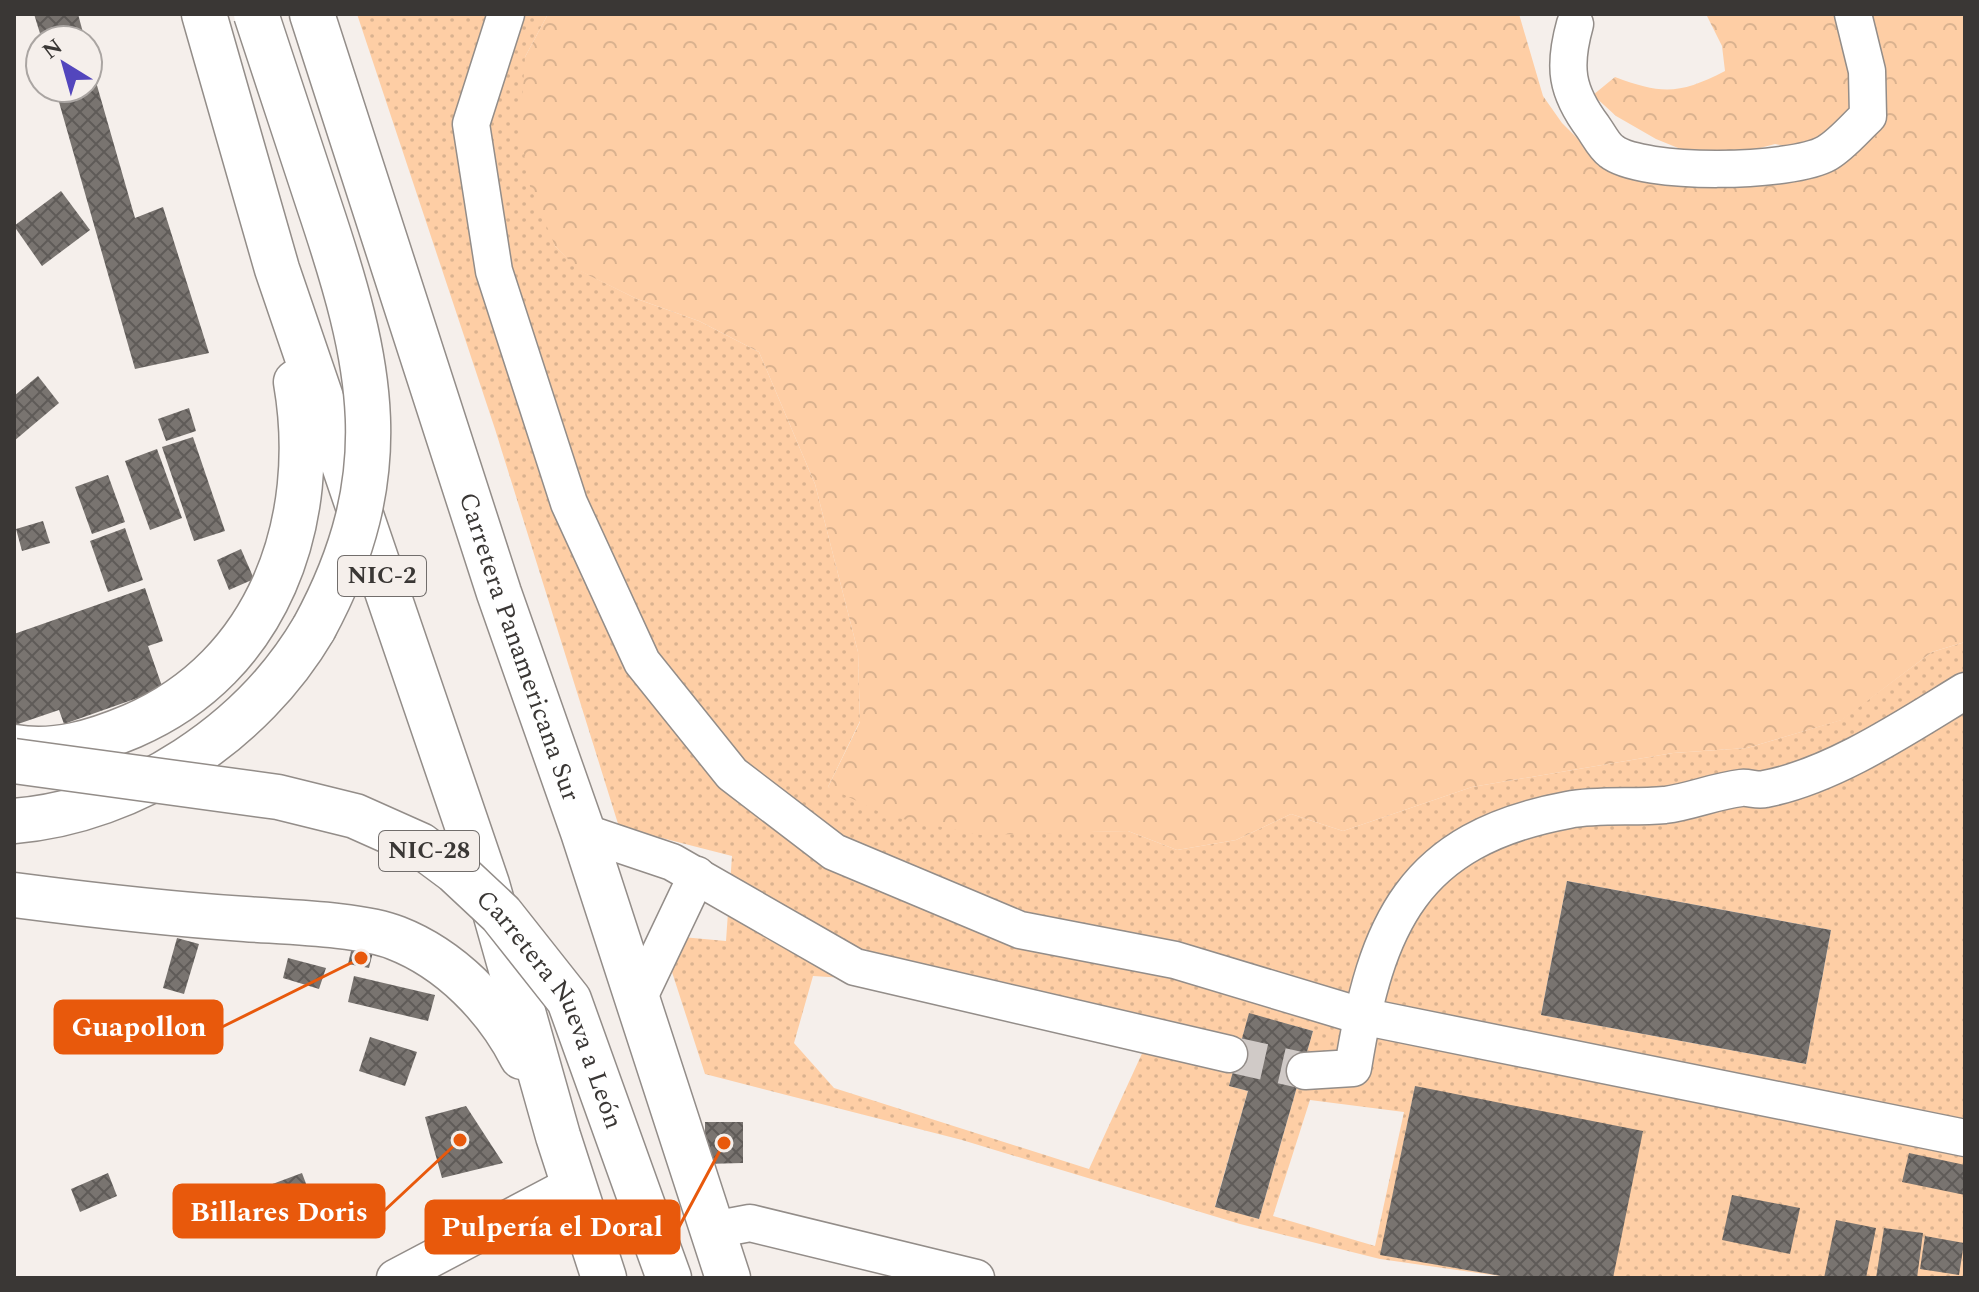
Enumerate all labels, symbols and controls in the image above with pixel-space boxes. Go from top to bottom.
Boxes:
north arrow [24,24,104,104]
text: N [36,31,70,68]
street label: Carretera Panamericana Sur [448,487,591,807]
road number: NIC-2 [338,556,426,596]
road number: NIC-28 [379,831,479,871]
street label: Carretera Nueva a León [467,880,634,1134]
callout: Guapollon [55,1001,222,1053]
text: Guapollon [71,1006,207,1049]
callout: Billares Doris [174,1185,384,1237]
text: Billares Doris [190,1191,368,1234]
callout: Pulpería el Doral [426,1201,679,1253]
text: Pulpería el Doral [441,1206,663,1249]

